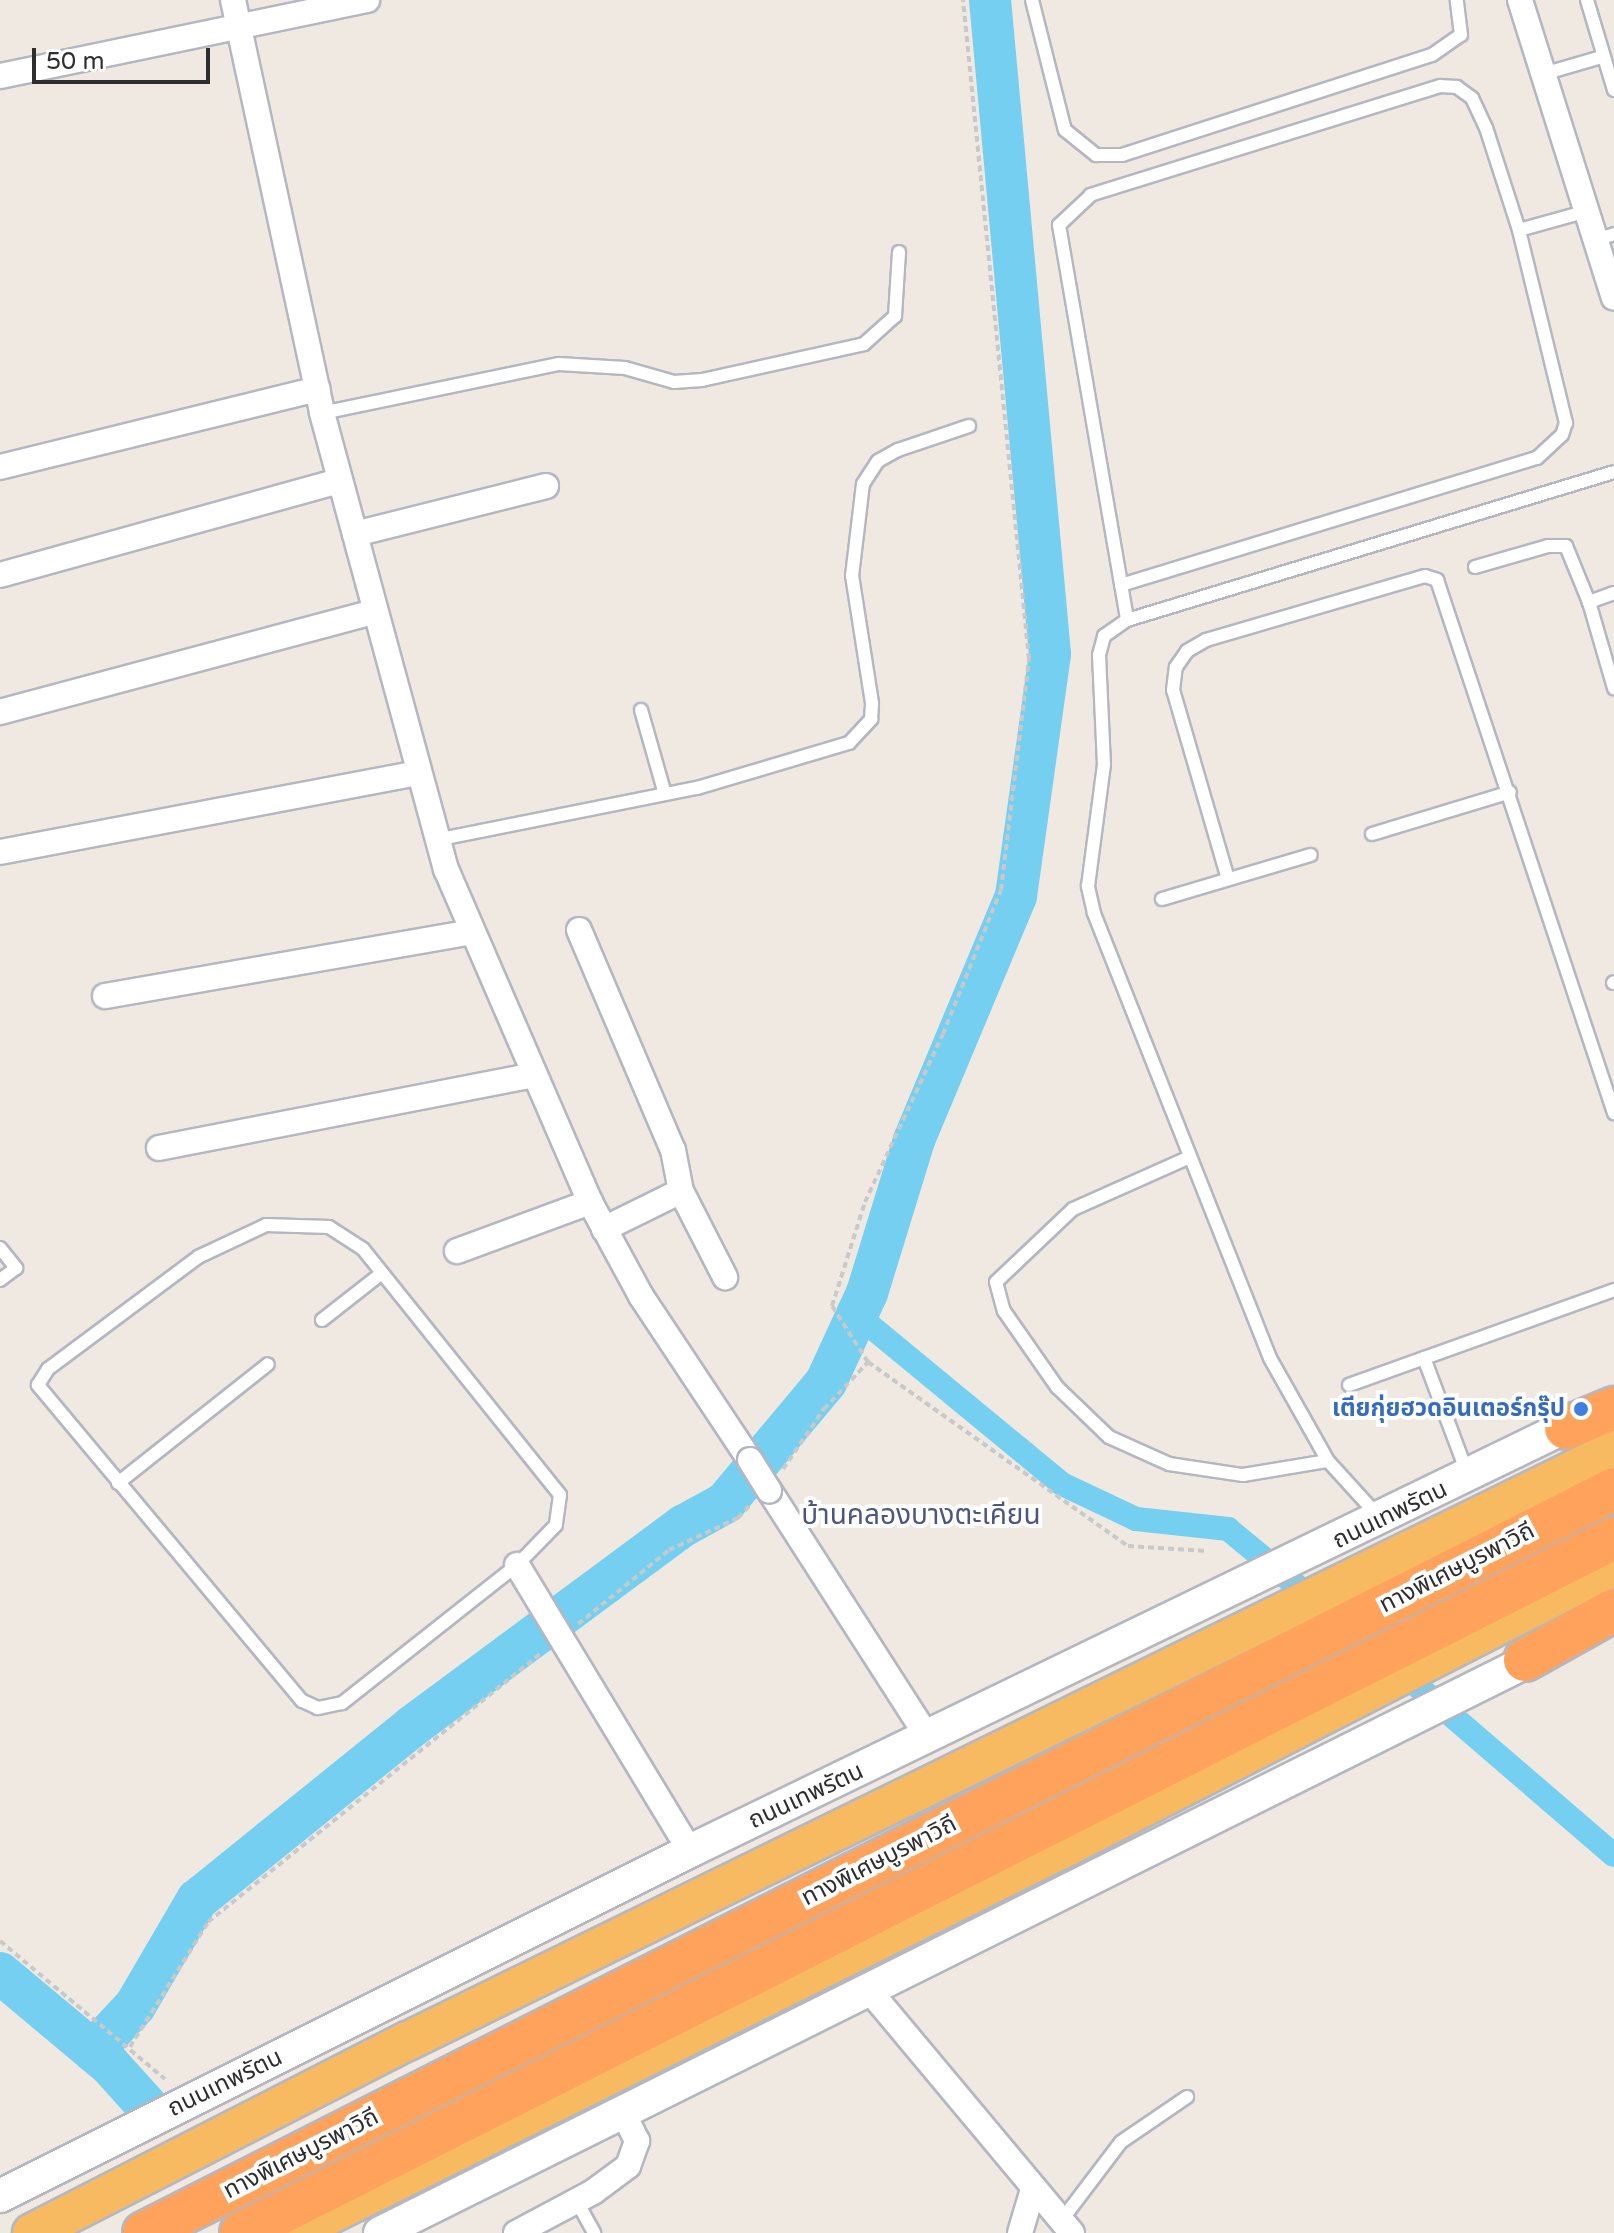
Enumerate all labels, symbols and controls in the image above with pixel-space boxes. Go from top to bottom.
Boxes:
scale bar [36,32,214,82]
text: 50 m [46,47,104,76]
place label: เตียกุ่ยฮวดอินเตอร์กรุ๊ป [1332,1395,1565,1423]
marker: เตียกุ่ยฮวดอินเตอร์กรุ๊ป [1572,1400,1590,1418]
street label: ถนนเทพรัตน [1328,1475,1452,1555]
district label: บ้านคลองบางตะเคียน [801,1498,1041,1532]
street label: ทางพิเศษบูรพาวิถี [1375,1517,1539,1619]
street label: ถนนเทพรัตน [744,1757,868,1835]
street label: ทางพิเศษบูรพาวิถี [797,1810,961,1912]
street label: ถนนเทพรัตน [163,2043,287,2123]
street label: ทางพิเศษบูรพาวิถี [219,2103,383,2205]

